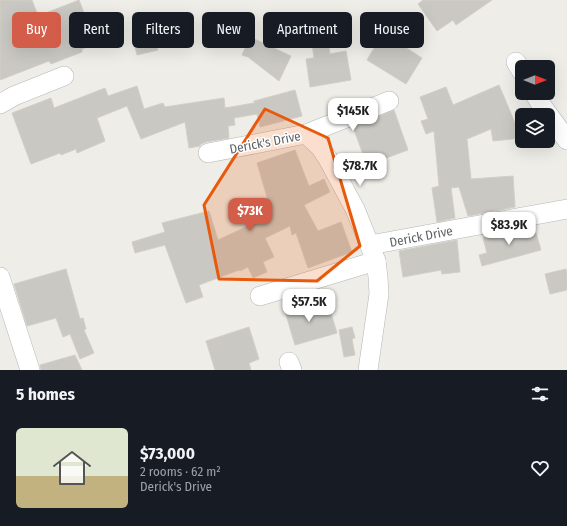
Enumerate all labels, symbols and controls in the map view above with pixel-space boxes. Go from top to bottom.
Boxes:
chip: Buy [12,12,61,48]
chip: Rent [69,12,124,48]
chip: Filters [132,12,194,48]
chip: New [202,12,255,48]
chip: Apartment [263,12,352,48]
chip: House [360,12,424,48]
north arrow [515,60,555,100]
map controls [515,60,555,148]
pin: $145K [325,98,381,132]
text: $145K [337,103,369,118]
button: layers [515,108,555,148]
street label: Derick's Drive [228,128,302,157]
pin: $78.7K [327,153,393,187]
text: $78.7K [343,158,377,173]
pin: $73K [226,198,274,232]
text: $73K [237,203,263,218]
pin: $83.9K [476,212,542,246]
text: $83.9K [491,217,527,232]
street label: Derick Drive [388,223,454,250]
pin: $57.5K [276,289,342,323]
text: $57.5K [291,294,327,309]
icon: filters [529,383,551,405]
text: 5 homes [16,384,75,405]
text: $73,000 [140,443,195,464]
icon: home [48,444,96,492]
icon: heart [529,457,551,479]
text: 2 rooms · 62 m² [140,464,221,479]
text: Derick's Drive [140,479,212,494]

